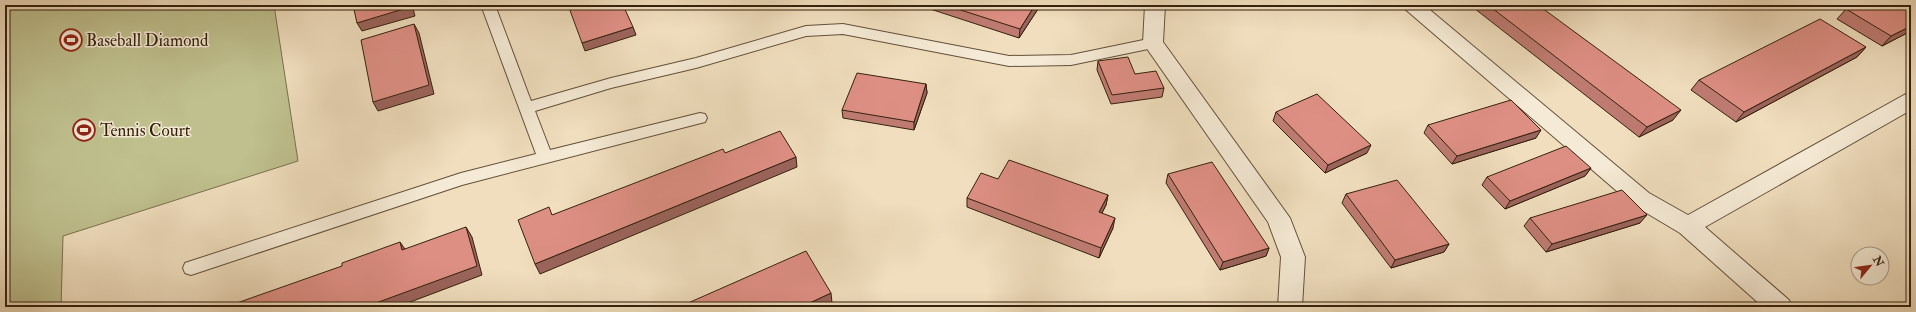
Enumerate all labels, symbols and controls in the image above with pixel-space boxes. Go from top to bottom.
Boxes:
sports icon: Baseball Diamond [58,27,84,53]
place label: Baseball Diamond [86,30,209,51]
sports icon: Tennis Court [71,117,97,143]
place label: Tennis Court [100,120,191,141]
north arrow [1850,246,1890,286]
text: N [1870,253,1887,270]

